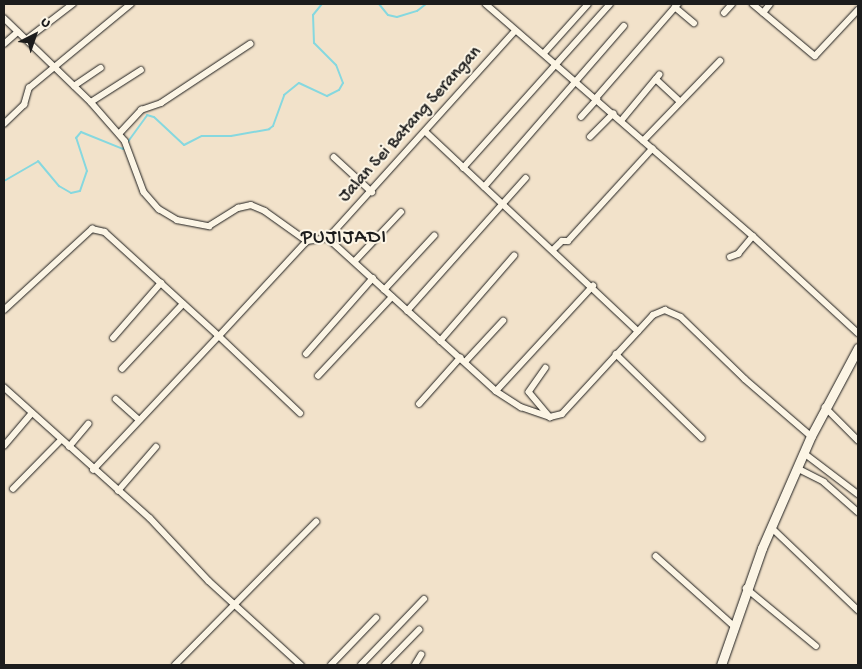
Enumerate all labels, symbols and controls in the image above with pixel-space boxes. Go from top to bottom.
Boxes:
north arrow [10,10,60,60]
text: U [37,14,54,32]
street label: Jalan Sei Batang Serangan [335,42,487,208]
district label: PUJIJADI [300,226,388,250]

